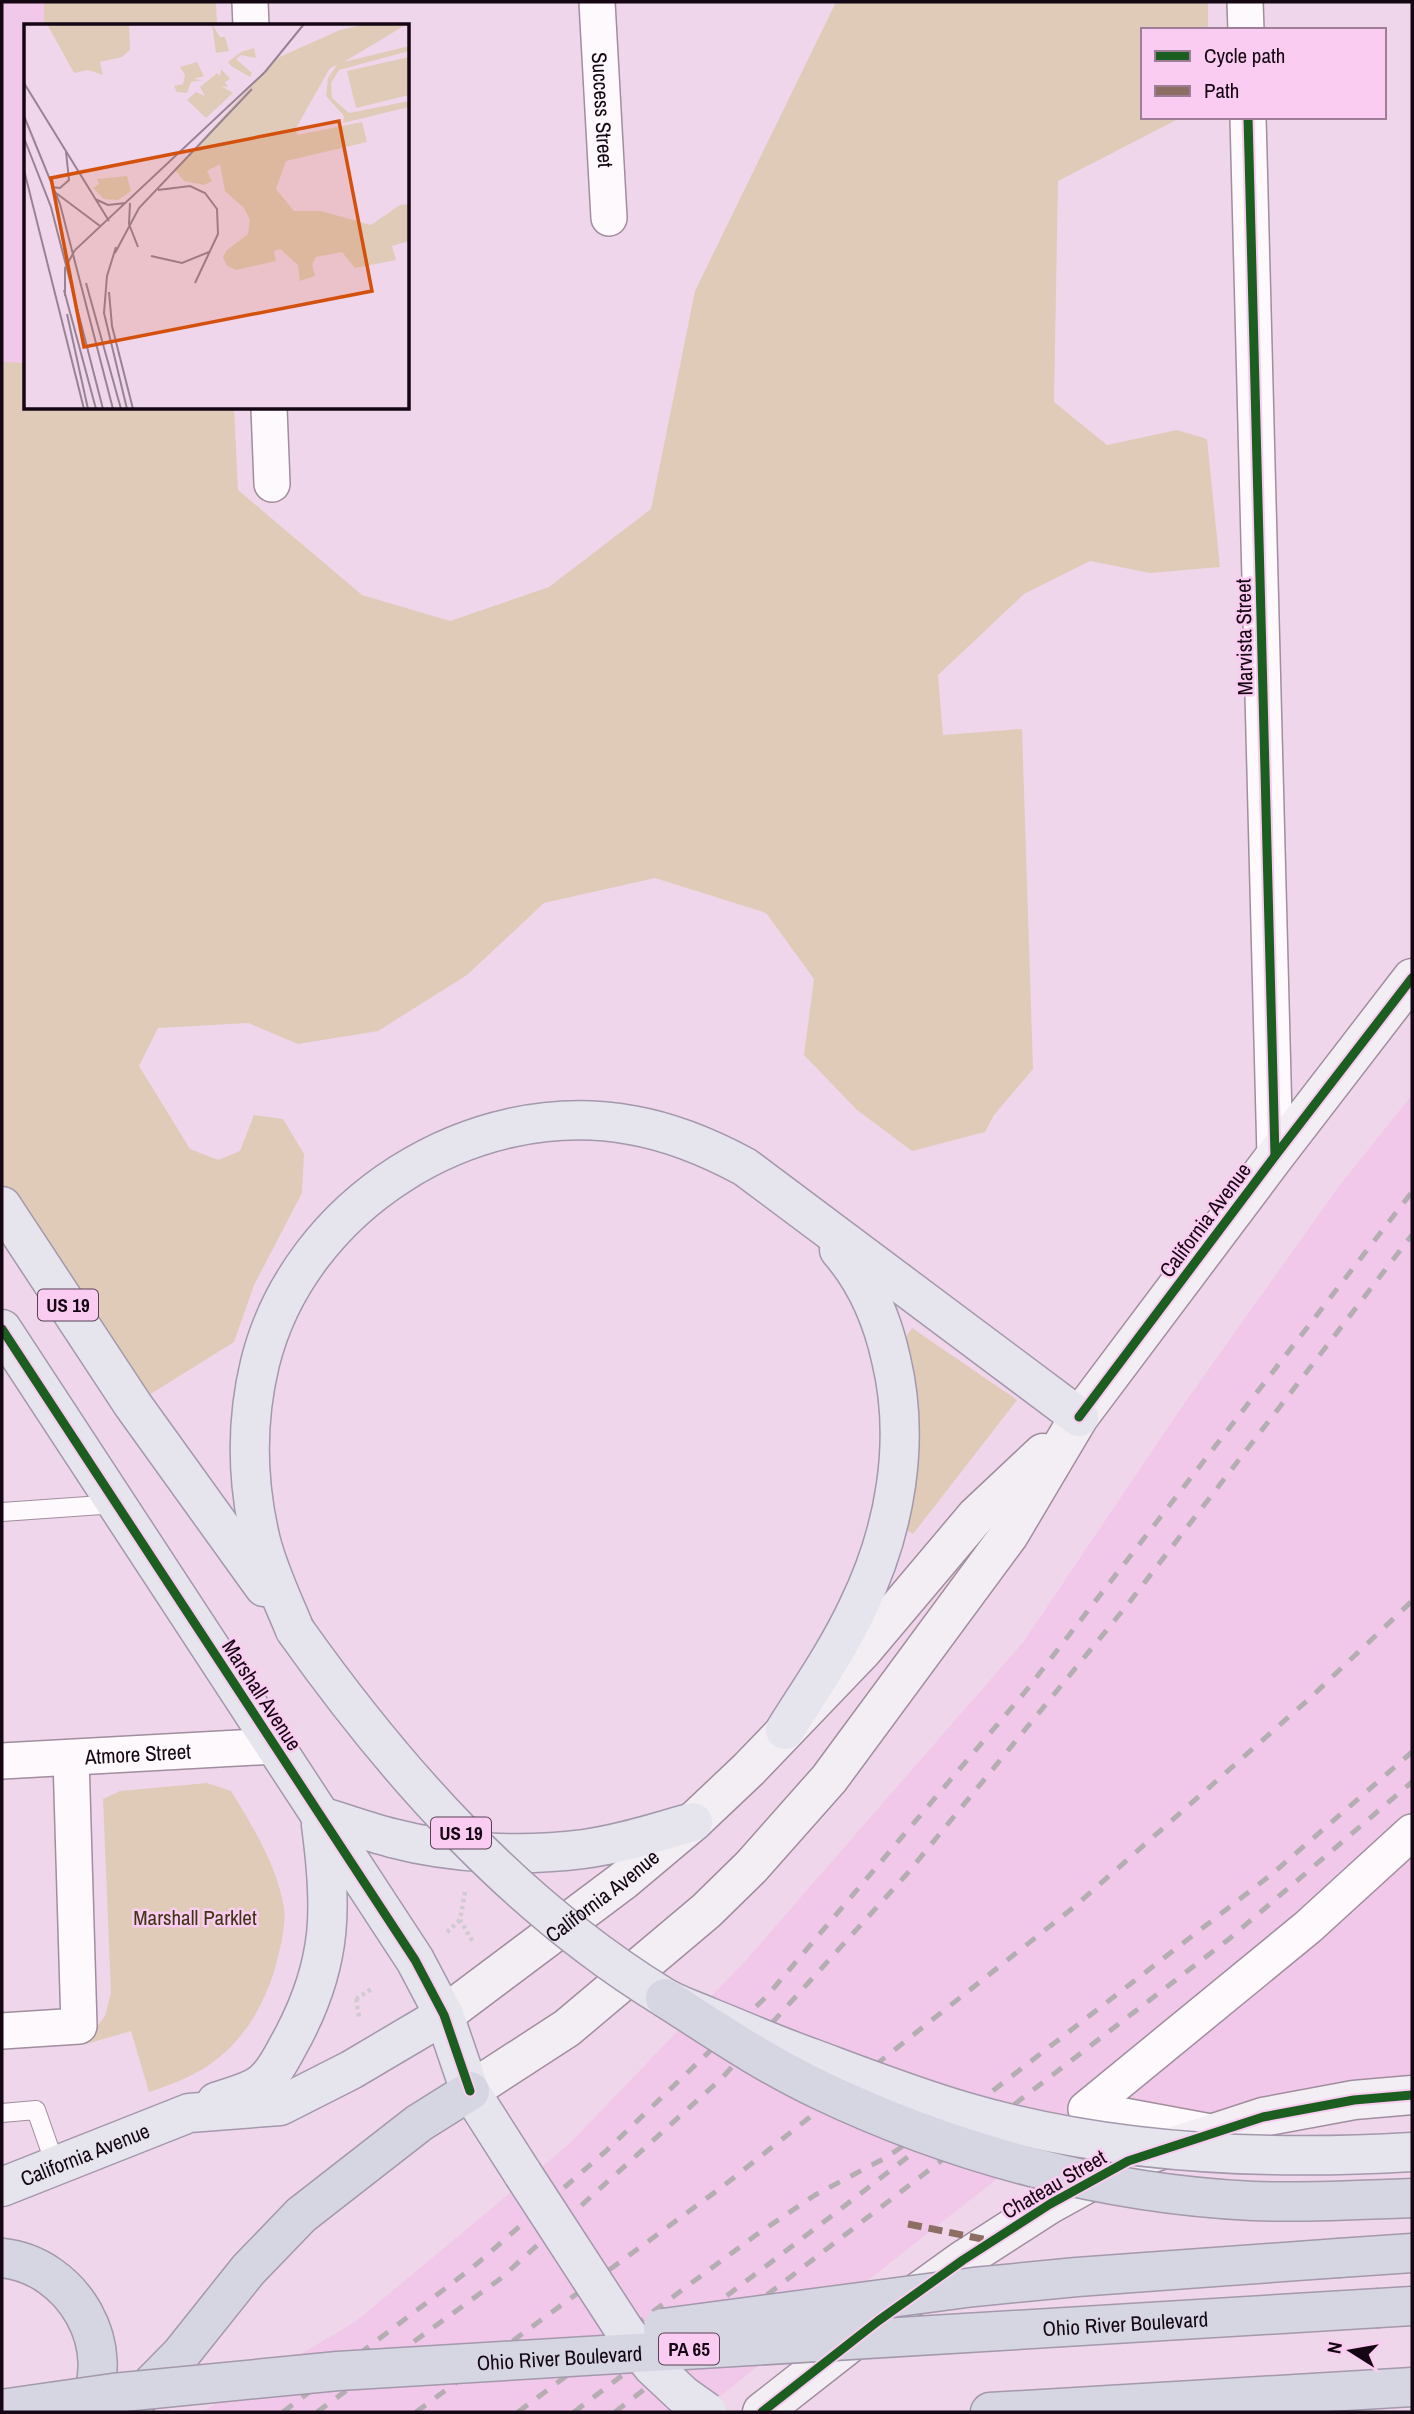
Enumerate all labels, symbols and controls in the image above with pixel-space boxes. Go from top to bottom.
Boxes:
inset map [24,24,410,410]
legend [1141,28,1386,119]
text: Cycle path [1204,41,1285,70]
street label: Success Street [585,51,621,169]
text: Path [1204,76,1239,105]
street label: Marvista Street [1228,578,1260,696]
street label: California Avenue [1152,1157,1258,1283]
road number: US 19 [38,1289,98,1320]
street label: Marshall Avenue [215,1634,309,1756]
street label: Atmore Street [83,1736,192,1771]
road number: US 19 [431,1817,491,1848]
street label: California Avenue [539,1842,665,1949]
park label: Marshall Parklet [133,1903,257,1932]
street label: California Avenue [16,2116,154,2193]
street label: Chateau Street [997,2142,1112,2226]
street label: Ohio River Boulevard [1042,2304,1209,2343]
north arrow [1316,2316,1386,2386]
road number: PA 65 [659,2334,719,2364]
street label: Ohio River Boulevard [476,2338,643,2377]
text: N [1320,2340,1348,2356]

